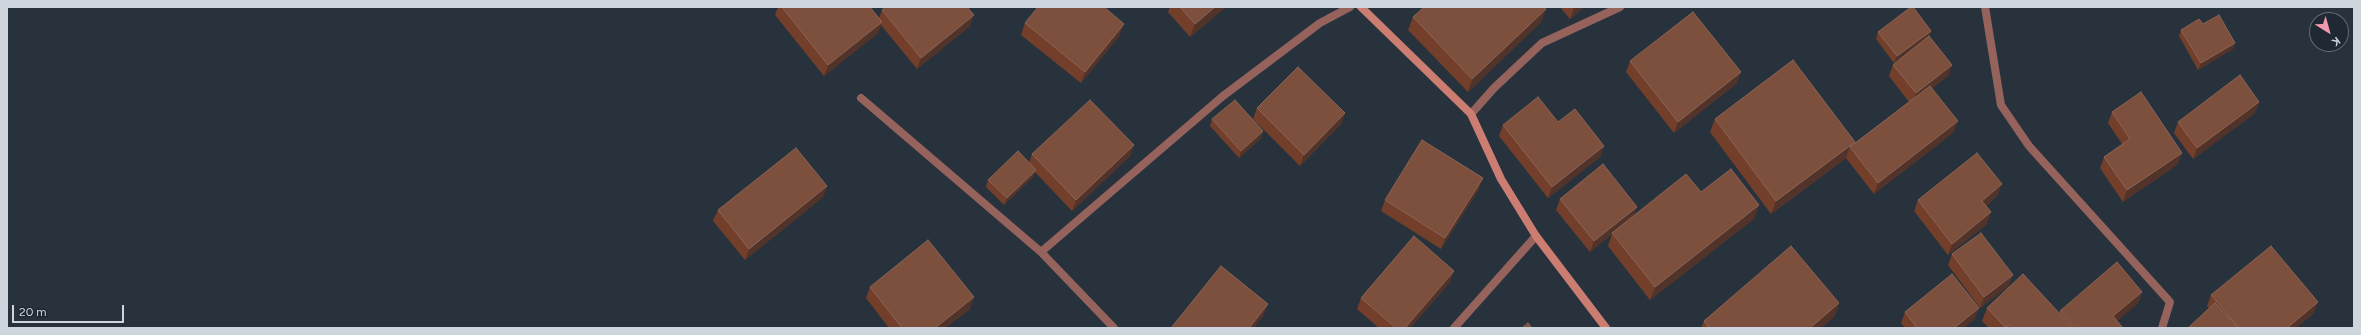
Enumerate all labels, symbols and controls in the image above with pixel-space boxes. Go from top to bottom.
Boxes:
north arrow [2309,12,2349,52]
text: K [2329,34,2343,49]
scale bar [14,297,126,323]
text: 20 m [19,305,47,319]

